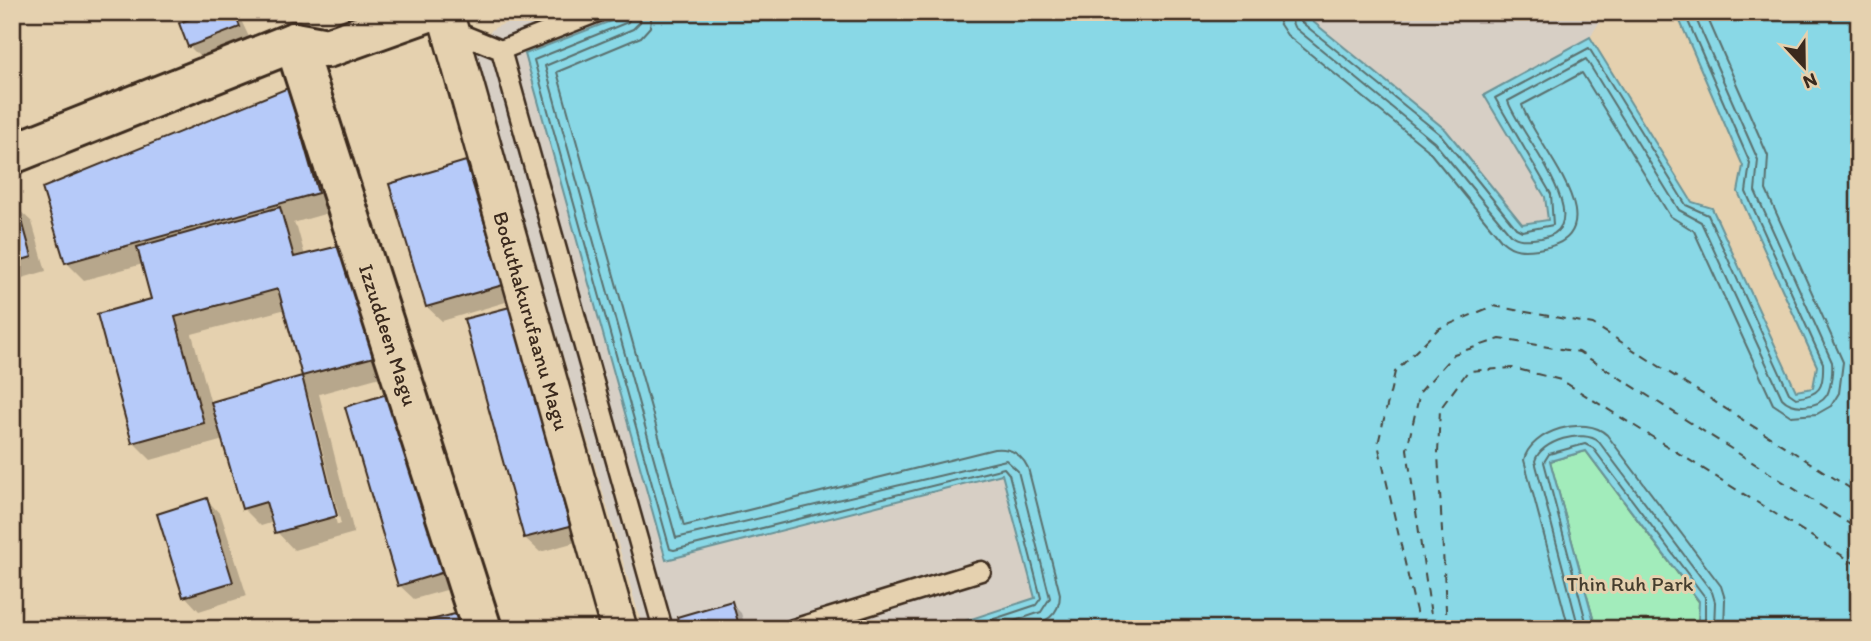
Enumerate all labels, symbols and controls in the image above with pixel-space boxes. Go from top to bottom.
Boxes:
north arrow [1770,32,1840,102]
text: N [1800,68,1820,94]
street label: Boduthakurufaanu Magu [488,208,575,434]
street label: Izzuddeen Magu [354,261,423,409]
park label: Thin Ruh Park [1567,571,1694,596]

